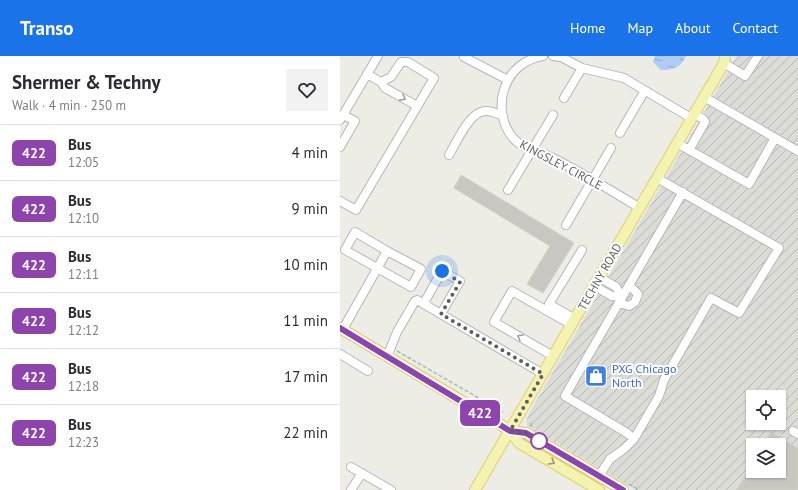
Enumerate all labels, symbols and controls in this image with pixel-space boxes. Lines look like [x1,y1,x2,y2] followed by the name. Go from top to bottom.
[20,16,73,40] text: Transo
[570,19,605,37] text: Home
[627,19,653,37] text: Map
[675,19,711,37] text: About
[733,19,778,37] text: Contact
[286,69,328,111] button: heart
[12,70,161,94] text: Shermer & Techny
[399,94,406,101] one-way arrow
[12,97,126,114] text: Walk · 4 min · 250 m
[68,135,91,154] text: Bus
[517,137,605,193] street label: KINGSLEY CIRCLE
[291,143,328,162] text: 4 min
[22,144,46,162] text: 422
[68,154,99,171] text: 12:05
[68,191,91,210] text: Bus
[291,199,328,218] text: 9 min
[22,200,46,218] text: 422
[68,210,99,227] text: 12:10
[574,240,625,313] street label: TECHNY ROAD
[68,247,91,266] text: Bus
[283,255,328,274] text: 10 min
[22,256,46,274] text: 422
[432,261,452,281] your location
[68,266,99,283] text: 12:11
[68,303,91,322] text: Bus
[283,311,328,330] text: 11 min
[22,312,46,330] text: 422
[68,322,99,339] text: 12:12
[517,334,524,341] one-way arrow
[68,359,91,378] text: Bus
[612,361,676,390] place label: PXG Chicago North
[583,363,609,389] shop icon: PXG Chicago North
[284,367,328,386] text: 17 min
[22,368,46,386] text: 422
[68,378,99,395] text: 12:18
[746,390,786,478] map controls
[746,390,786,430] button: locate
[457,400,503,426] line badge: 422
[468,404,492,422] text: 422
[68,415,91,434] text: Bus
[283,423,328,442] text: 22 min
[22,424,46,442] text: 422
[530,432,548,450] unlabelled marker
[68,434,99,451] text: 12:23
[746,438,786,478] button: layers
[548,457,555,465] one-way arrow

